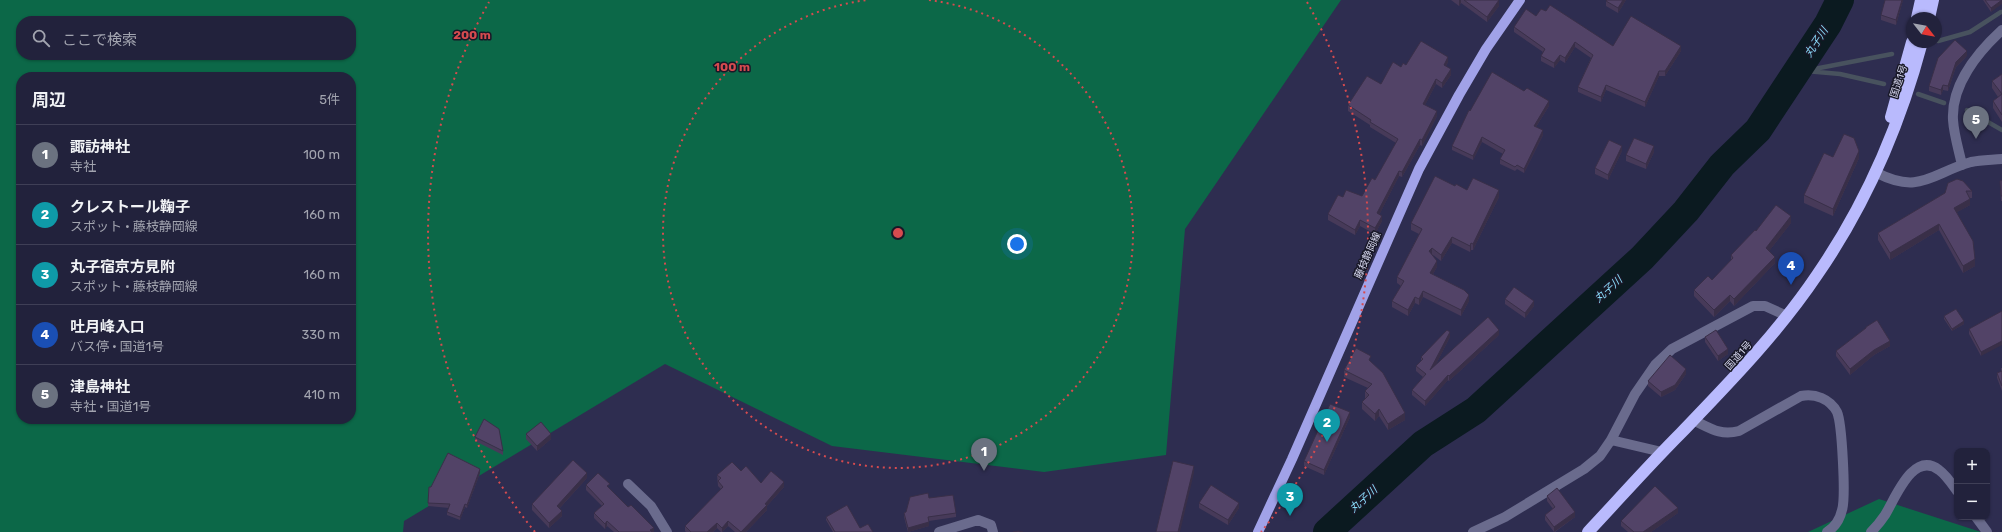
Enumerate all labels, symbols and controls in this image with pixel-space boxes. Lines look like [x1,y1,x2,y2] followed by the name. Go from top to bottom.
[1906,12,1942,48] north arrow
[16,16,356,60] search box
[1802,24,1831,60] water label: 丸子川
[30,27,52,49] icon: search
[453,28,491,42] text: 200 m
[62,31,137,49] text: ここで検索
[714,60,750,74] text: 100 m
[1888,63,1910,99] street label: 国道1号
[32,90,66,110] text: 周辺
[319,92,340,107] text: 5件
[1963,106,1989,139] pin: 5
[70,138,130,156] text: 諏訪神社
[42,147,48,162] text: 1
[303,147,340,162] text: 100 m
[70,159,96,174] text: 寺社
[70,198,190,216] text: クレストール鞠子
[41,207,49,222] text: 2
[304,207,340,222] text: 160 m
[70,219,198,234] text: スポット · 藤枝静岡線
[891,226,905,240] centre of rings
[1352,230,1384,281] street label: 藤枝静岡線
[1007,234,1027,254] your location
[1778,252,1804,285] pin: 4
[70,258,175,276] text: 丸子宿京方見附
[41,267,49,282] text: 3
[304,267,340,282] text: 160 m
[1592,273,1626,305] water label: 丸子川
[70,279,198,294] text: スポット · 藤枝静岡線
[70,318,145,336] text: 吐月峰入口
[41,327,49,342] text: 4
[301,327,340,342] text: 330 m
[70,339,164,354] text: バス停 · 国道1号
[1723,339,1755,372] street label: 国道1号
[70,378,130,396] text: 津島神社
[41,387,49,402] text: 5
[304,387,340,402] text: 410 m
[70,399,151,414] text: 寺社 · 国道1号
[1314,409,1340,442] pin: 2
[971,438,997,471] pin: 1
[1954,448,1990,520] map controls
[1954,448,1990,484] button: +
[1277,483,1303,516] pin: 3
[1347,483,1381,515] water label: 丸子川
[1954,484,1990,520] button: −

